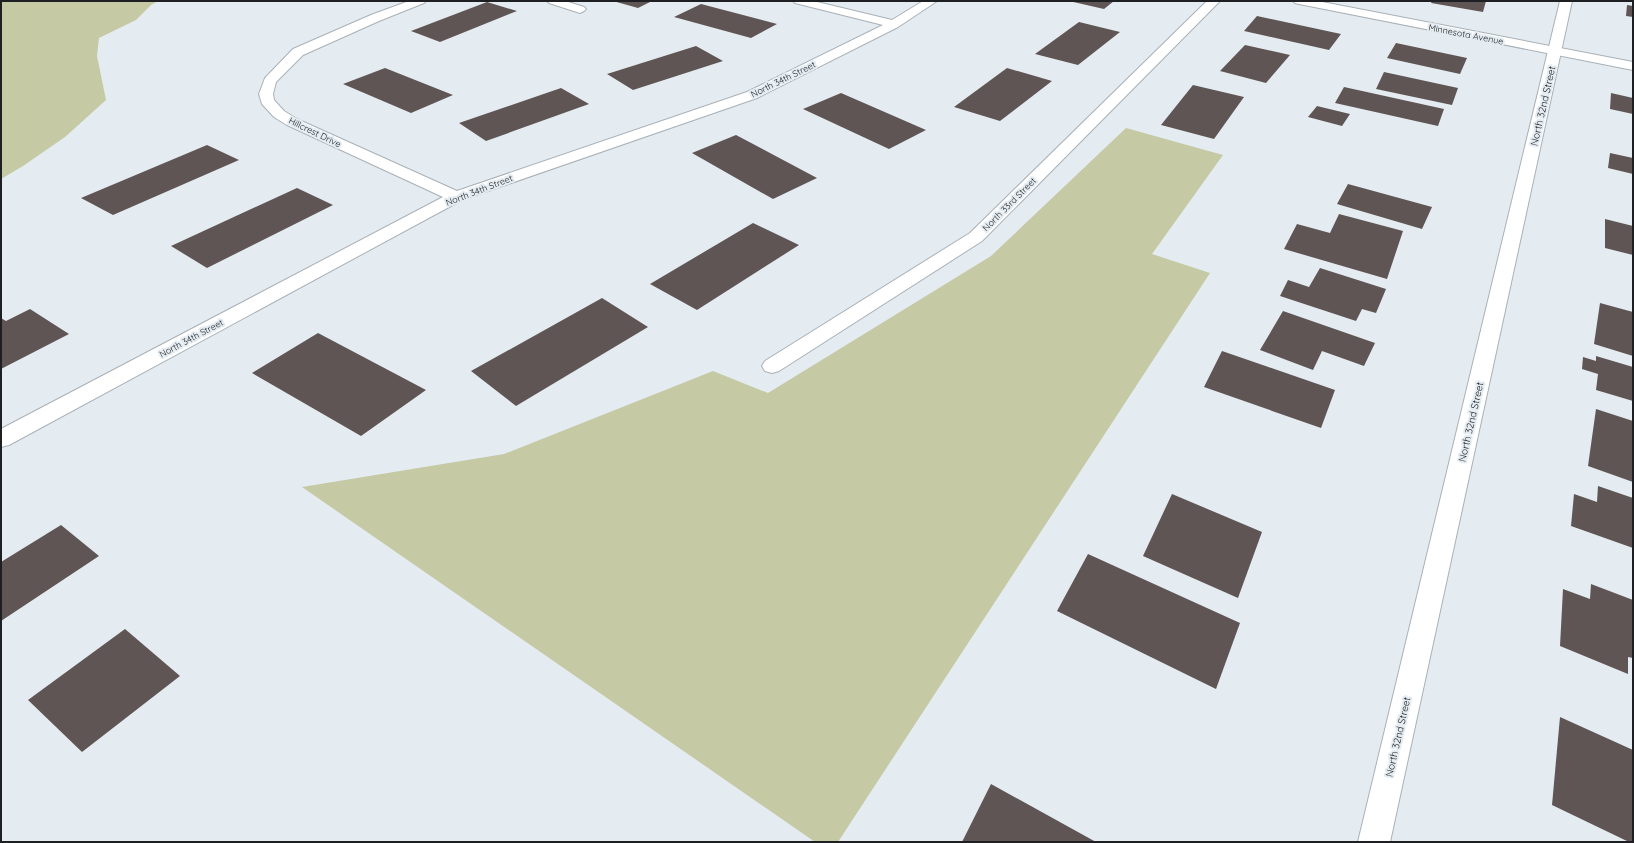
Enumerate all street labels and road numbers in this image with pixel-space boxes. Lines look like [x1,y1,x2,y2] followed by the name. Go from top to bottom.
[1428,21,1504,47] street label: Minnesota Avenue
[749,59,817,99] street label: North 34th Street
[1527,64,1559,147] street label: North 32nd Street
[287,115,343,149] street label: Hillcrest Drive
[444,172,514,208] street label: North 34th Street
[980,175,1038,233] street label: North 33rd Street
[157,317,225,359] street label: North 34th Street
[1455,380,1487,463] street label: North 32nd Street
[1382,695,1414,778] street label: North 32nd Street

